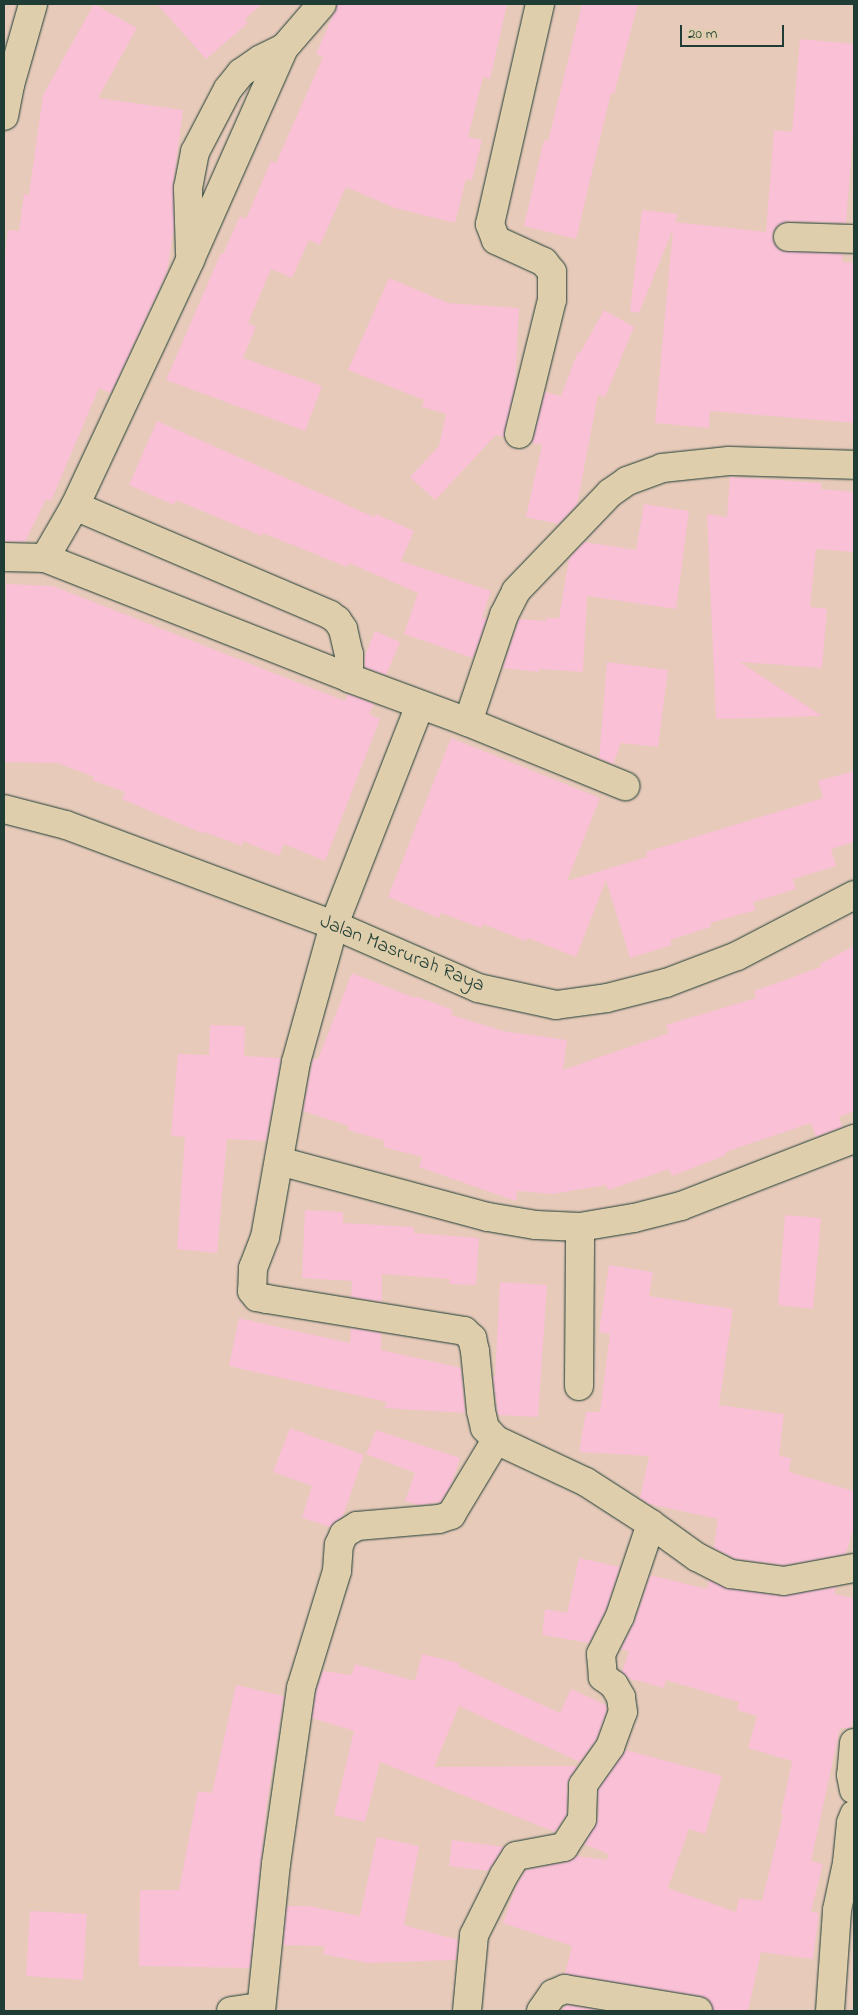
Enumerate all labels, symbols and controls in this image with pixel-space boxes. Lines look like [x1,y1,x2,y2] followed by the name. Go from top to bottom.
[683,15,787,47] scale bar
[688,23,717,45] text: 20 m
[316,910,488,998] street label: Jalan Masrurah Raya

